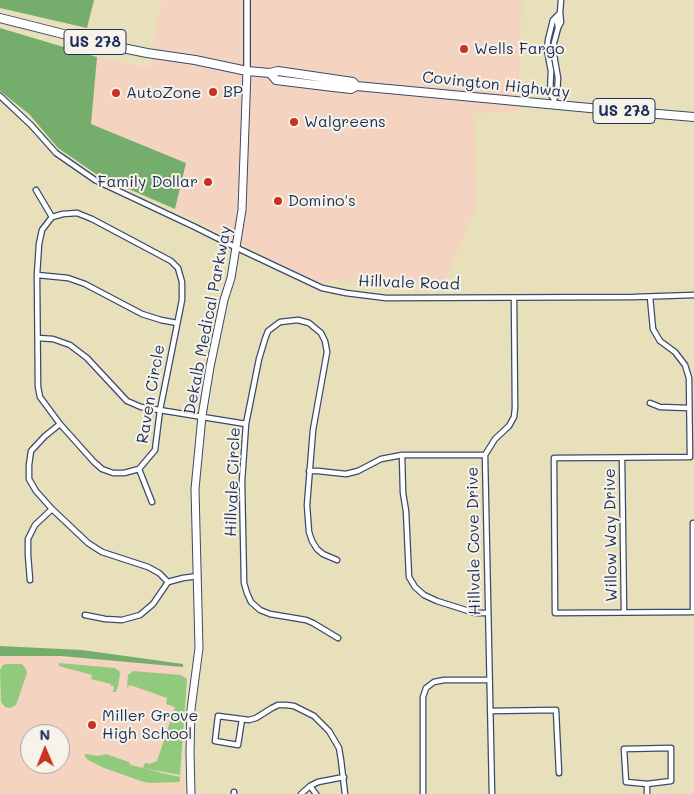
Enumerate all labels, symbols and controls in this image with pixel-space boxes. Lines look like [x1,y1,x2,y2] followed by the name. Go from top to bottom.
[64,30,126,54] road number: US 278
[474,39,565,59] place label: Wells Fargo
[458,43,470,55] marker: Wells Fargo
[421,68,571,102] street label: Covington Highway
[223,82,243,102] place label: BP
[126,83,201,103] place label: AutoZone
[207,86,219,98] marker: BP
[110,87,122,99] marker: AutoZone
[593,98,655,124] road number: US 278
[304,112,386,132] place label: Walgreens
[288,116,300,128] marker: Walgreens
[97,172,198,192] place label: Family Dollar
[202,176,214,188] marker: Family Dollar
[288,191,356,211] place label: Domino's
[272,195,284,207] marker: Domino's
[180,224,236,416] street label: Dekalb Medical Parkway
[358,272,460,294] street label: Hillvale Road
[133,343,169,445] street label: Raven Circle
[221,427,245,537] street label: Hillvale Circle
[463,467,485,615] street label: Hillvale Cove Drive
[600,468,622,602] street label: Willow Way Drive
[102,706,198,744] place label: Miller Grove High School
[86,719,98,731] marker: Miller Grove High School
[20,724,70,774] north arrow
[39,725,50,744] text: N

